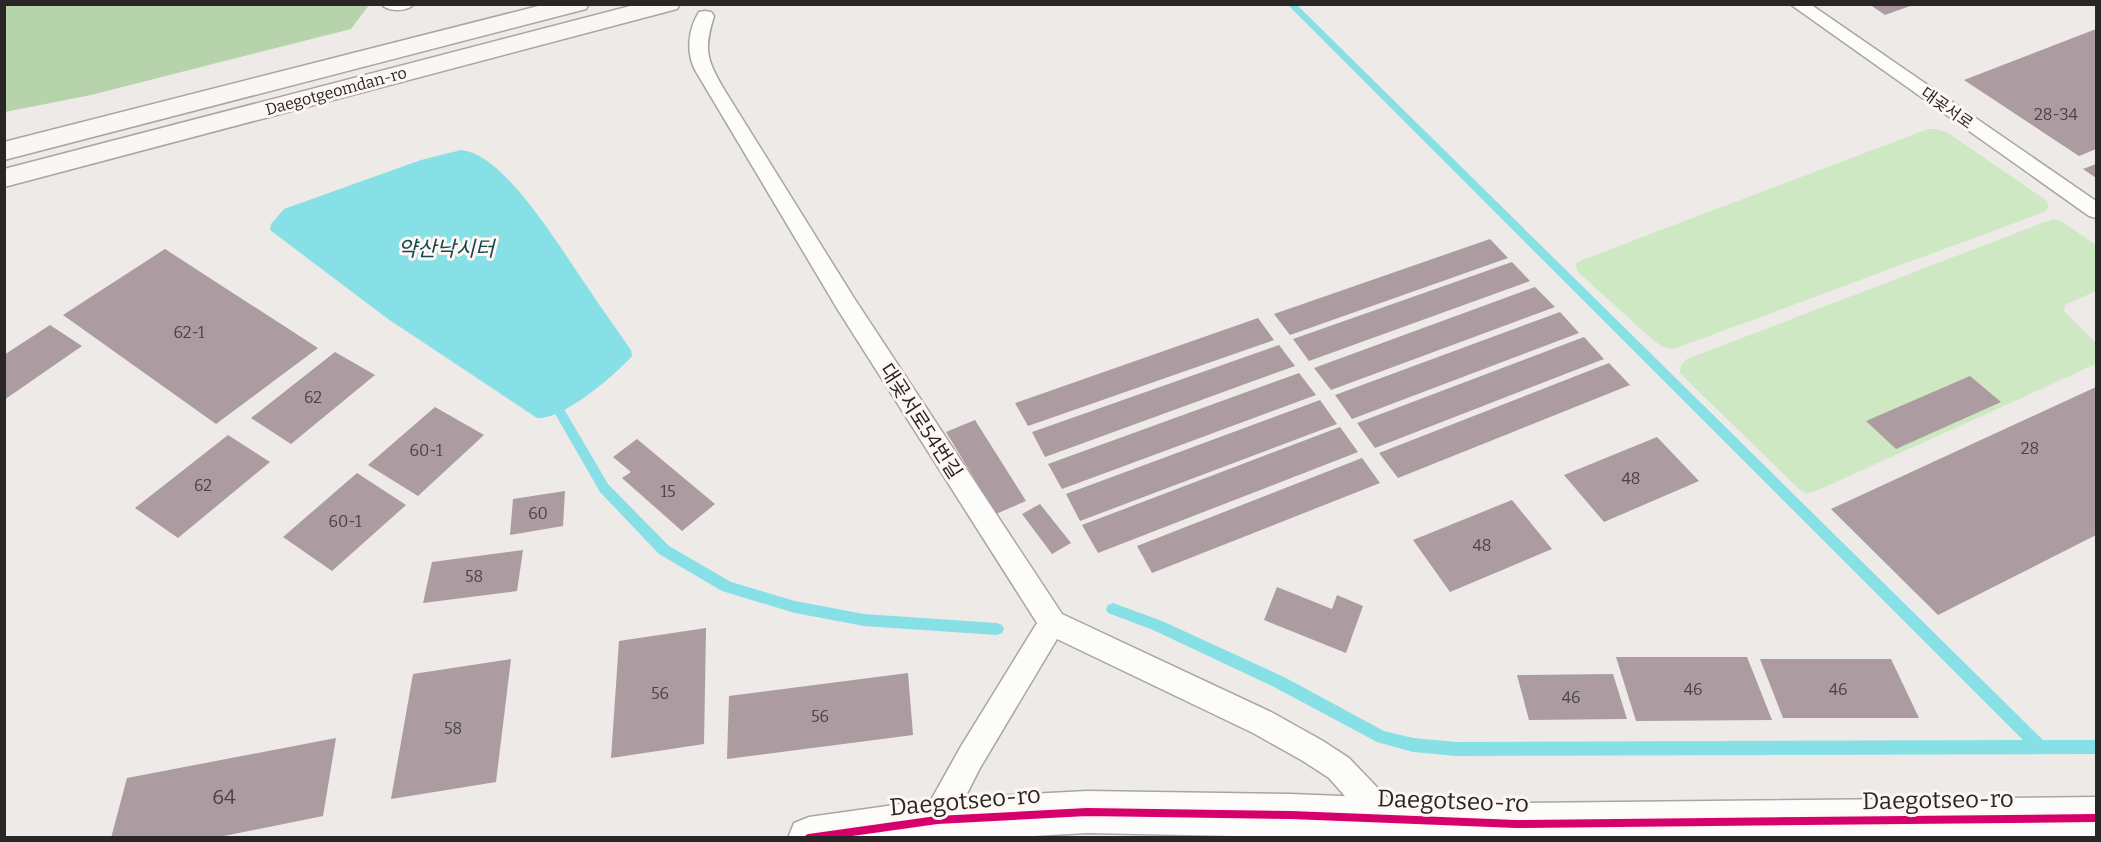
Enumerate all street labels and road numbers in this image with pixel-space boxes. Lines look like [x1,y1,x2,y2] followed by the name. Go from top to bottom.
[263,63,409,119] street label: Daegotgeomdan-ro
[1917,83,1977,133] street label: 대곶서로
[875,359,967,483] street label: 대곶서로54번길
[888,780,1042,822] street label: Daegotseo-ro
[1377,784,1529,818] street label: Daegotseo-ro
[1862,785,2014,815] street label: Daegotseo-ro

